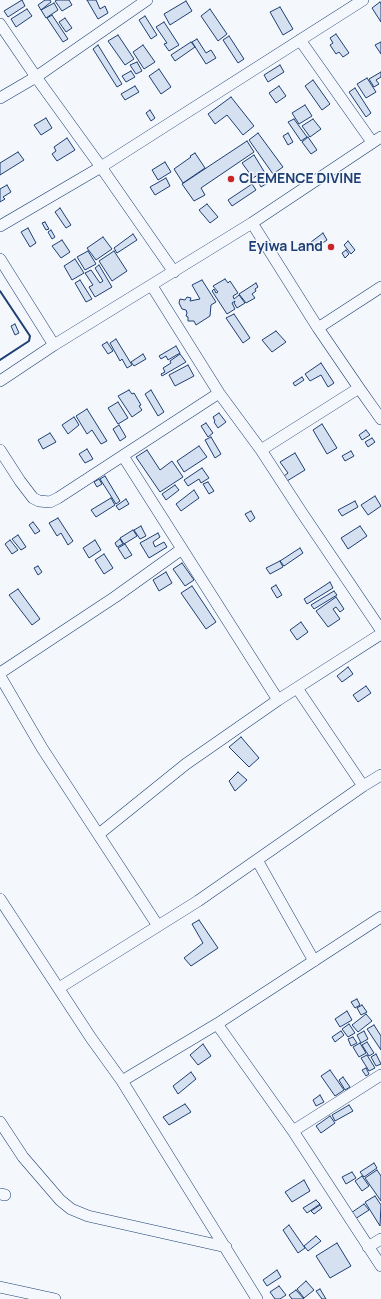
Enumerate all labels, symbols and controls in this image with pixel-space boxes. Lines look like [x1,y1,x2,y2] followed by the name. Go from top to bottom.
[239,171,361,187] place label: CLEMENCE DIVINE
[226,174,236,184] marker: CLEMENCE DIVINE
[249,239,323,255] place label: Eyiwa Land
[326,242,336,252] marker: Eyiwa Land

